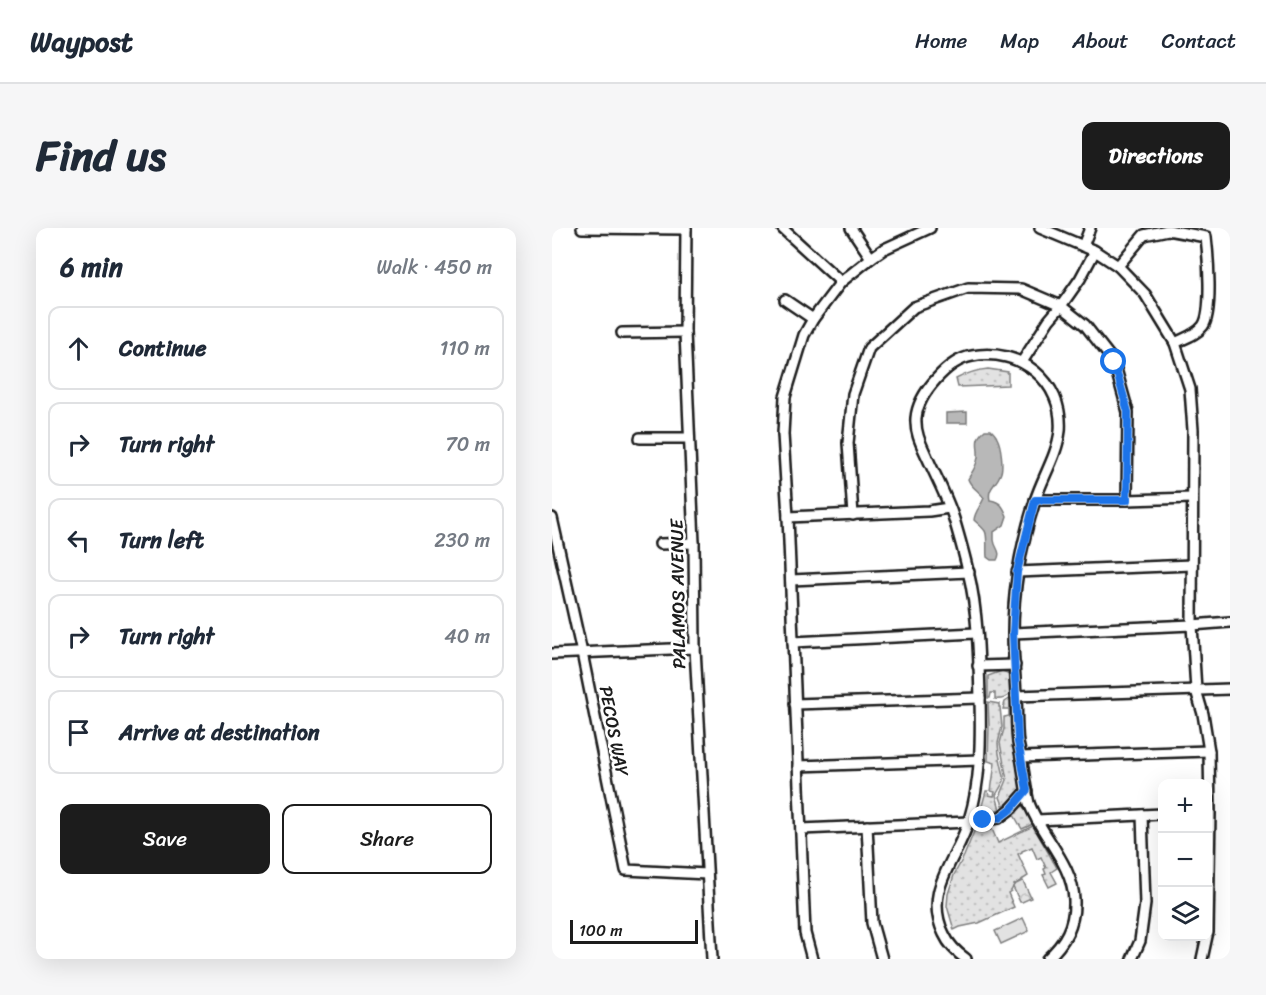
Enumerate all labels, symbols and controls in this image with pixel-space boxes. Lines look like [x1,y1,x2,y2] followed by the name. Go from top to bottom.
[30,17,133,66] text: Waypost
[915,22,967,60] text: Home
[1000,22,1039,60] text: Map
[1072,22,1129,60] text: About
[1162,22,1236,60] text: Contact
[36,119,166,193] text: Find us
[1082,122,1230,190] button: Directions
[60,244,123,290] text: 6 min
[377,250,492,285] text: Walk · 450 m
[119,329,207,368] text: Continue
[440,331,490,366] text: 110 m
[62,332,95,365] icon: ahead
[1100,348,1126,374] route start
[119,425,214,464] text: Turn right
[445,427,490,462] text: 70 m
[62,428,95,461] icon: right
[661,518,695,669] street label: PALAMOS AVENUE
[119,521,204,560] text: Turn left
[434,523,490,558] text: 230 m
[62,524,95,557] icon: left
[119,617,214,656] text: Turn right
[444,619,490,654] text: 40 m
[62,620,95,653] icon: right
[590,683,639,780] street label: PECOS WAY
[119,713,320,752] text: Arrive at destination
[62,716,95,749] icon: arrive
[1158,779,1212,941] map controls
[1158,779,1212,833] button: +
[60,804,270,874] button: Save
[282,804,492,874] button: Share
[969,806,995,832] route end
[1158,833,1212,887] button: −
[1158,887,1212,941] button: layers
[579,916,623,945] text: 100 m
[570,917,698,944] scale bar

